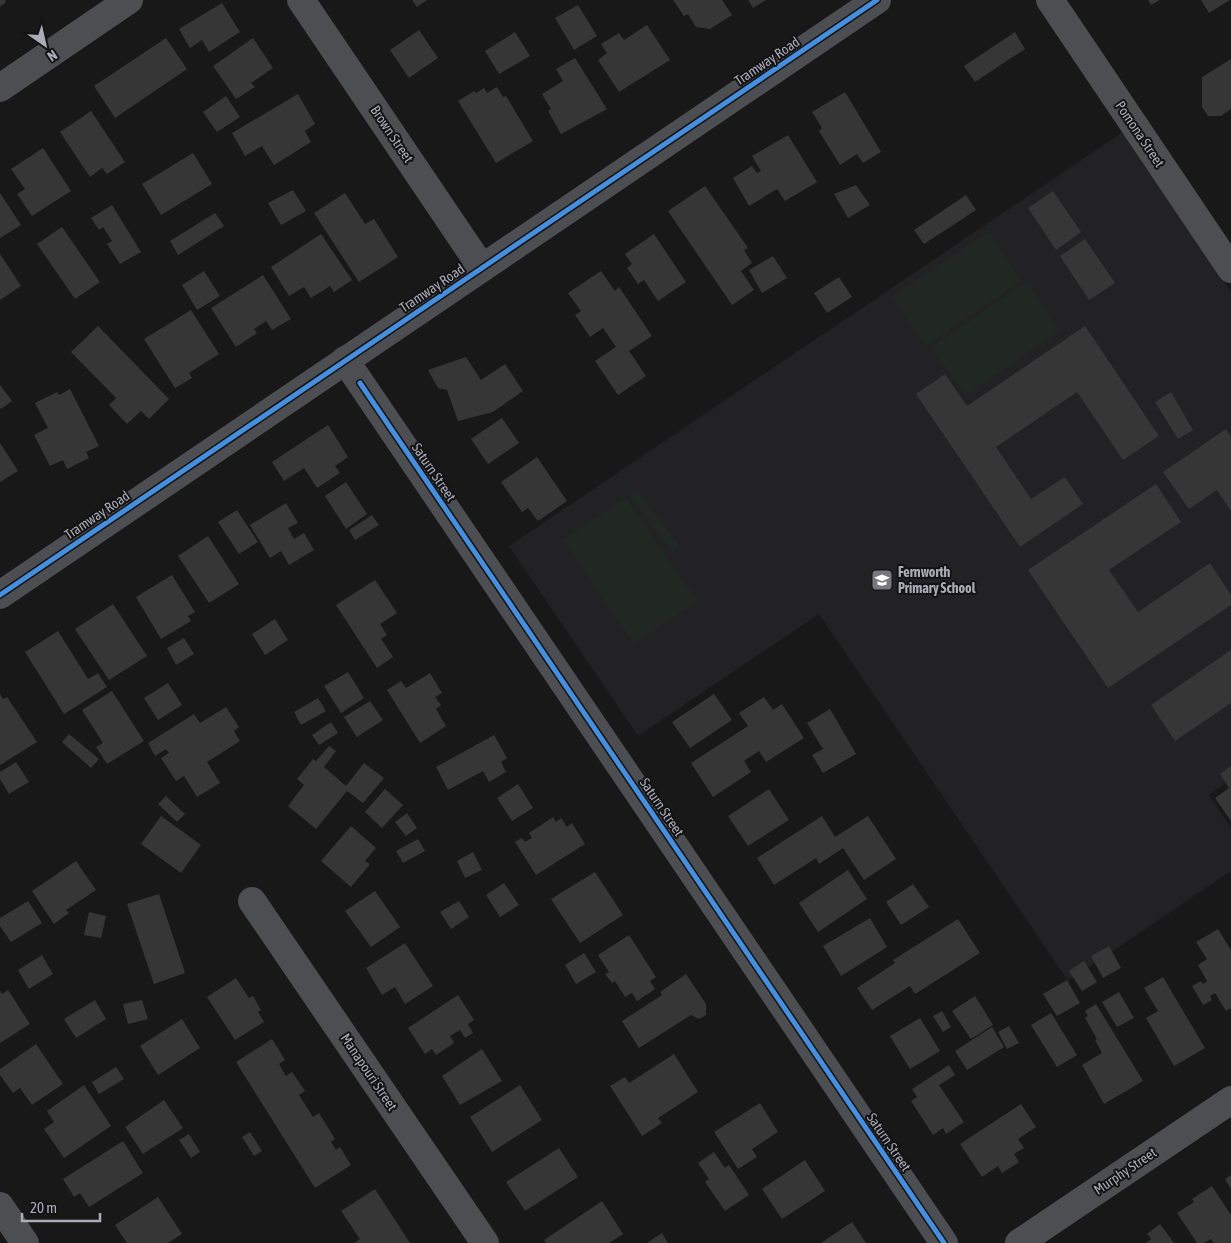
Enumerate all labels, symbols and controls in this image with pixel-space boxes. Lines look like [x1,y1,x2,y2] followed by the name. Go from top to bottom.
[20,20,70,70] north arrow
[731,33,803,89] street label: Tramway Road
[44,47,60,65] text: N
[1112,98,1168,170] street label: Pomona Street
[367,103,417,165] street label: Brown Street
[396,260,468,316] street label: Tramway Road
[409,440,459,504] street label: Saturn Street
[61,487,133,543] street label: Tramway Road
[898,564,976,596] place label: Fernworth Primary School
[870,568,894,592] school or university icon: Fernworth Primary School
[637,775,687,839] street label: Saturn Street
[337,1031,401,1113] street label: Manapouri Street
[864,1110,914,1174] street label: Saturn Street
[1091,1144,1159,1198] street label: Murphy Street
[22,1190,100,1222] scale bar
[30,1199,57,1216] text: 20 m

